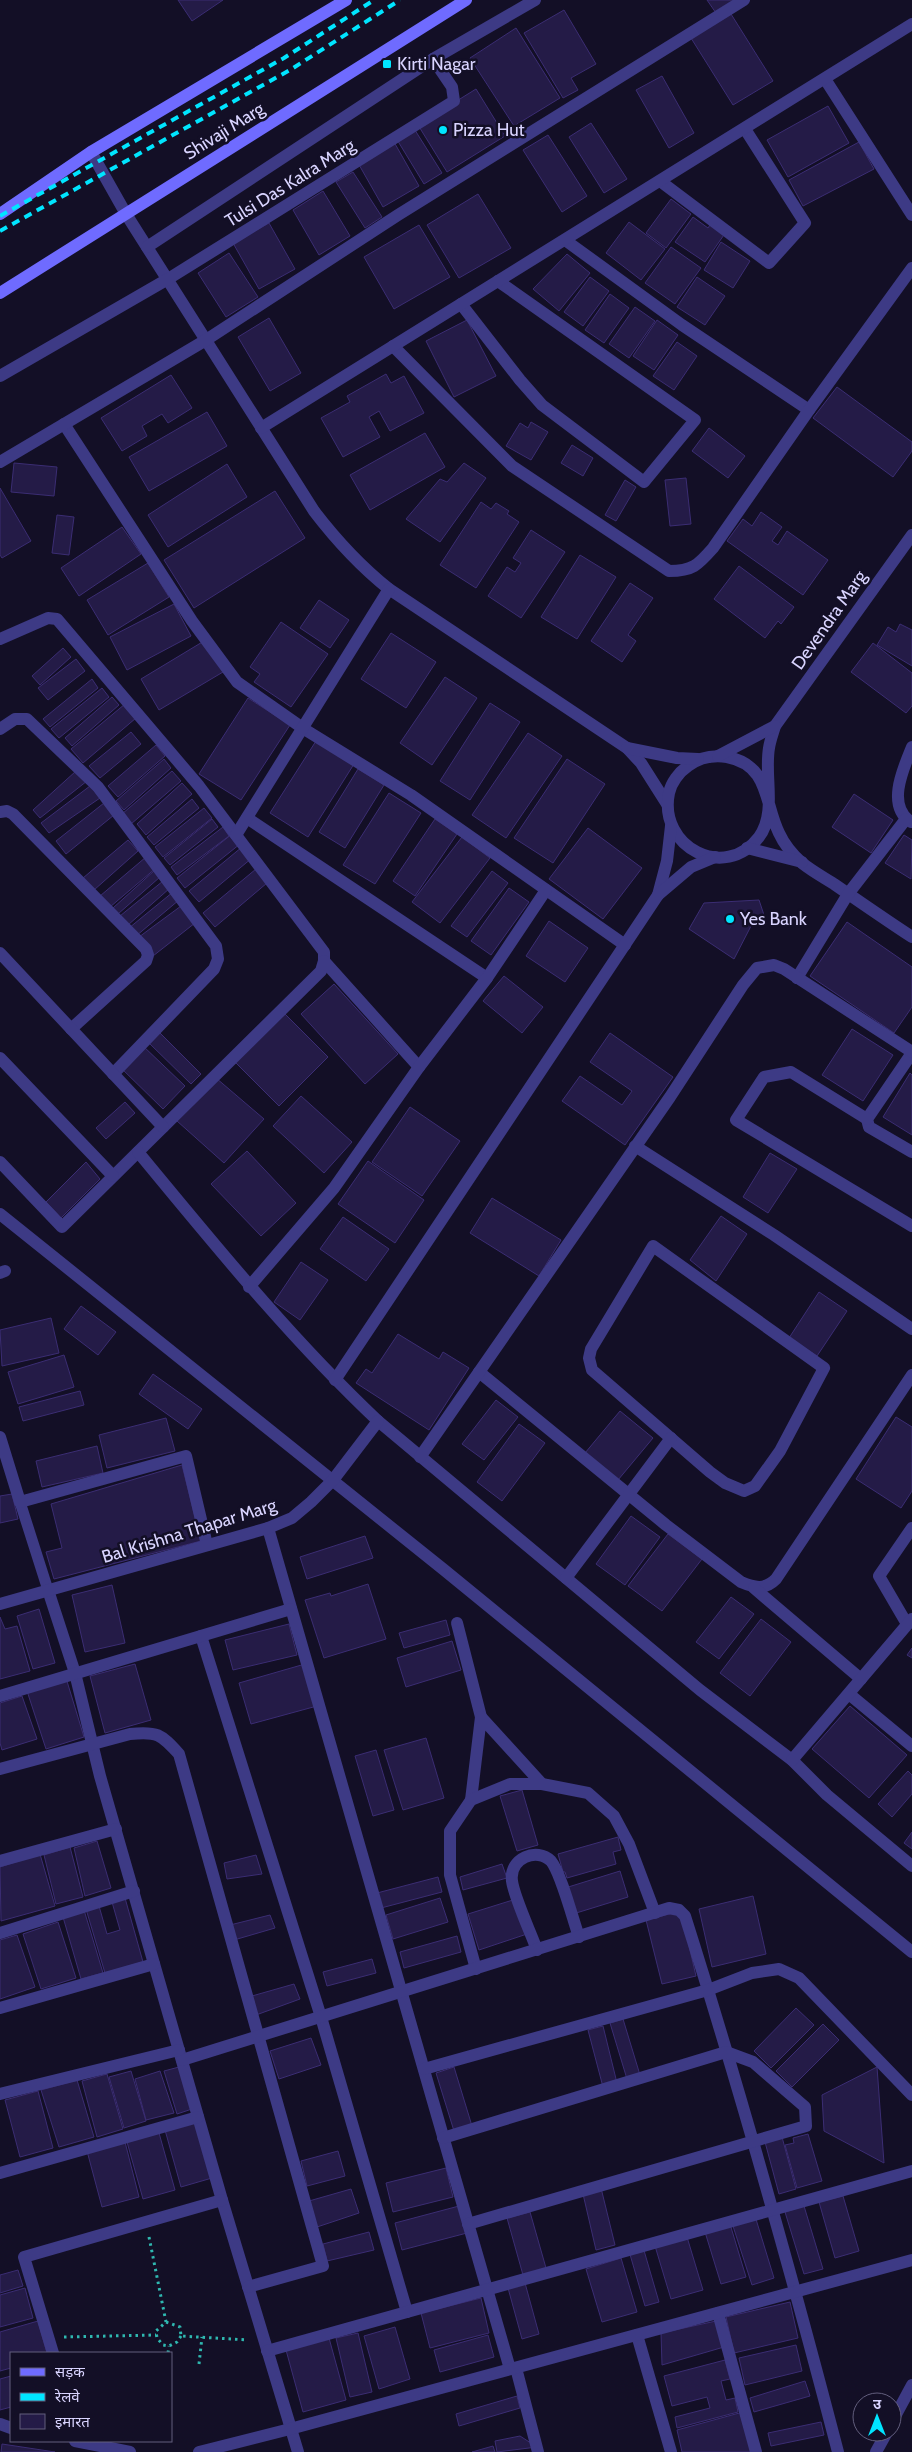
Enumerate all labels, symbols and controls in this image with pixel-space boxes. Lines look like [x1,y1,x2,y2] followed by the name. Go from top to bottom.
[397,53,476,75] place label: Kirti Nagar
[381,58,393,70] marker: Kirti Nagar
[180,97,269,164] street label: Shivaji Marg
[453,119,525,141] place label: Pizza Hut
[437,124,449,136] marker: Pizza Hut
[221,134,360,232] street label: Tulsi Das Kalra Marg
[787,565,872,674] street label: Devendra Marg
[739,908,808,930] place label: Yes Bank
[724,913,736,925] marker: Yes Bank
[99,1494,280,1568] street label: Bal Krishna Thapar Marg
[10,2352,172,2442] legend
[55,2363,85,2381] text: सड़क
[54,2388,80,2406] text: रेलवे
[852,2392,902,2442] north arrow
[873,2395,882,2413] text: उ
[55,2413,90,2431] text: इमारत

